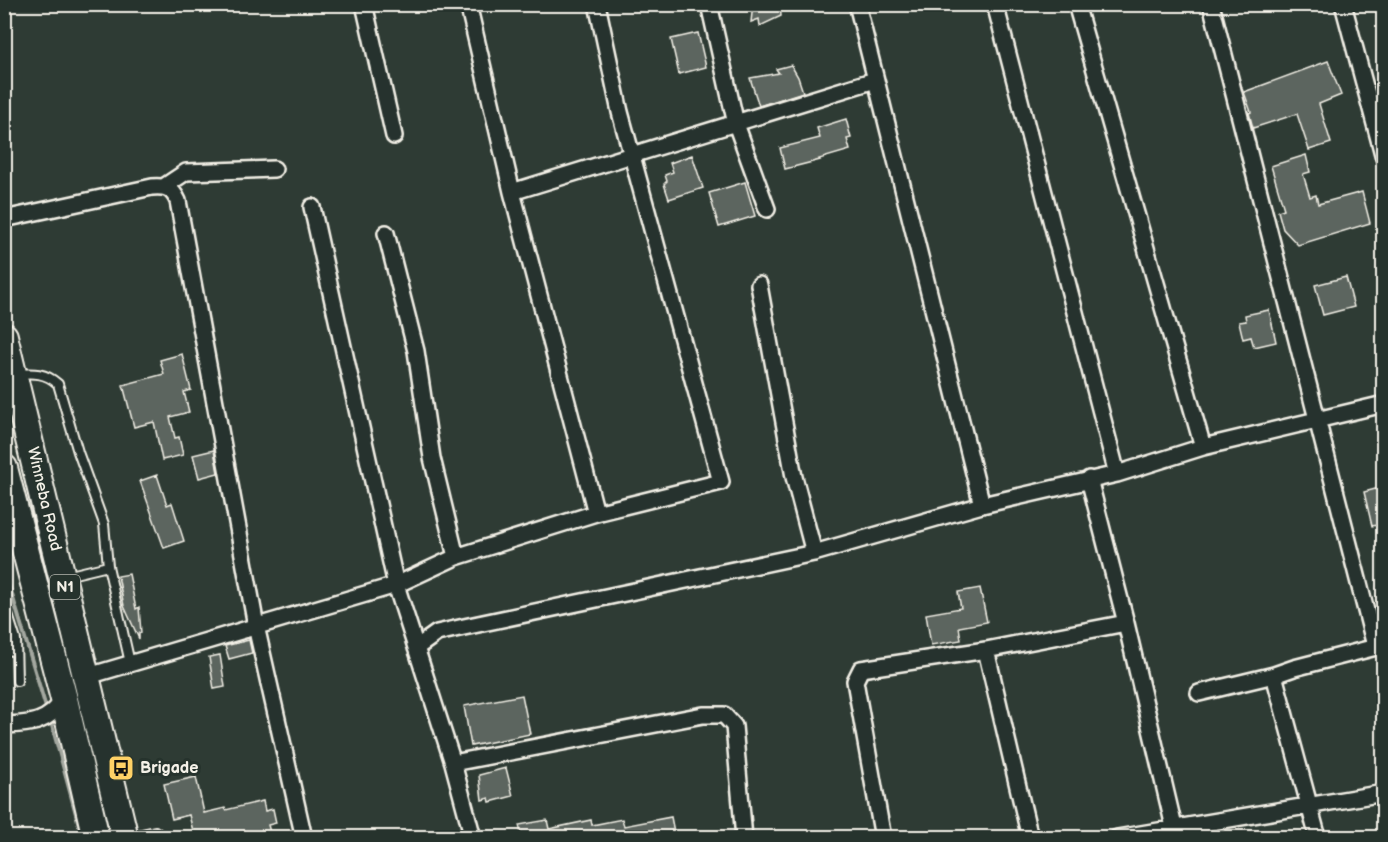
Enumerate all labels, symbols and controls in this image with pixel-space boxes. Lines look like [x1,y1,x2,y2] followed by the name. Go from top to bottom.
[23,445,65,553] street label: Winneba Road
[50,575,80,599] road number: N1
[106,753,136,783] bus stop icon: Brigade
[140,759,198,778] place label: Brigade

